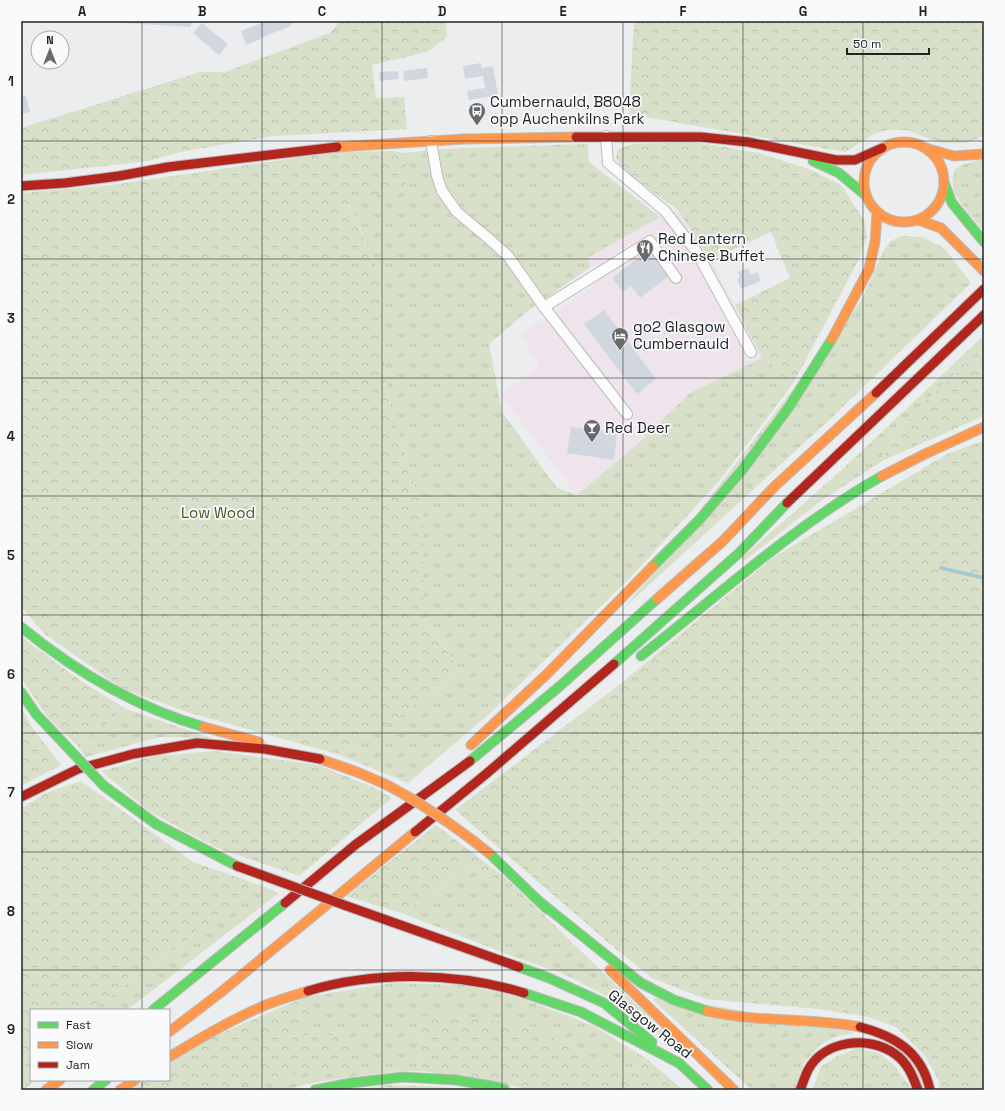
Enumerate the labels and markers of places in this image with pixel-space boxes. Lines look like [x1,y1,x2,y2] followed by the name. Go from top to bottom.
[490,92,645,128] place label: Cumbernauld, B8048 opp Auchenkilns Park
[467,101,487,126] bus stop icon: Cumbernauld, B8048 opp Auchenkilns Park
[658,229,765,265] place label: Red Lantern Chinese Buffet
[635,238,655,263] restaurant icon: Red Lantern Chinese Buffet
[633,317,729,353] place label: go2 Glasgow Cumbernauld
[610,326,630,351] hotel icon: go2 Glasgow Cumbernauld
[582,418,602,443] bar icon: Red Deer
[605,418,671,437] place label: Red Deer

